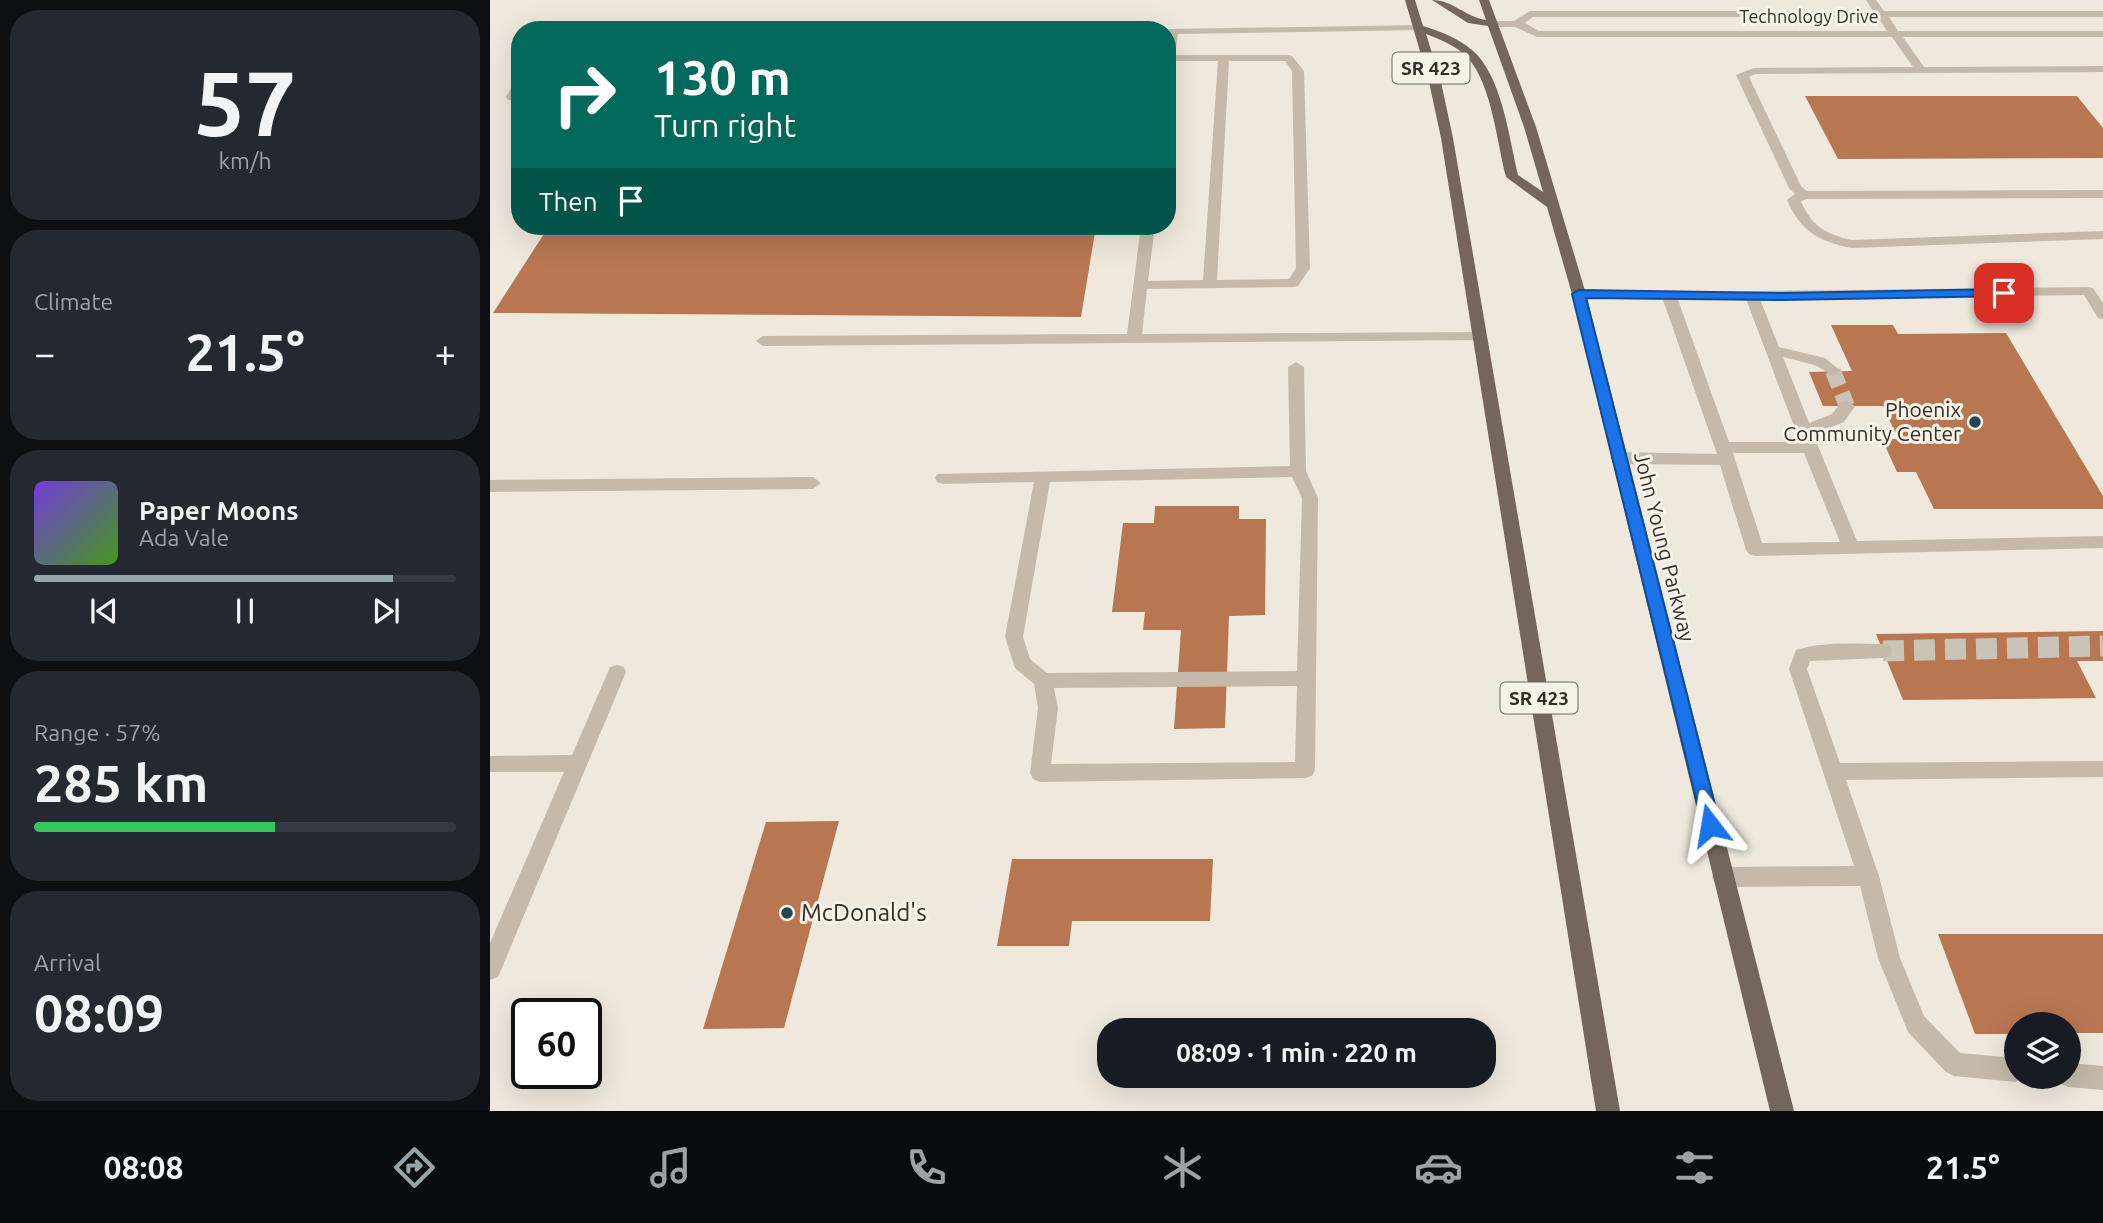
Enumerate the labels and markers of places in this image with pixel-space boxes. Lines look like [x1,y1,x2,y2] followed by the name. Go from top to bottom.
[1974,263,2034,323] pin
[1783,397,1961,445] place label: Phoenix Community Center
[1967,414,1983,430] marker: Phoenix Community Center
[801,899,927,926] place label: McDonald's
[779,905,795,921] marker: McDonald's

